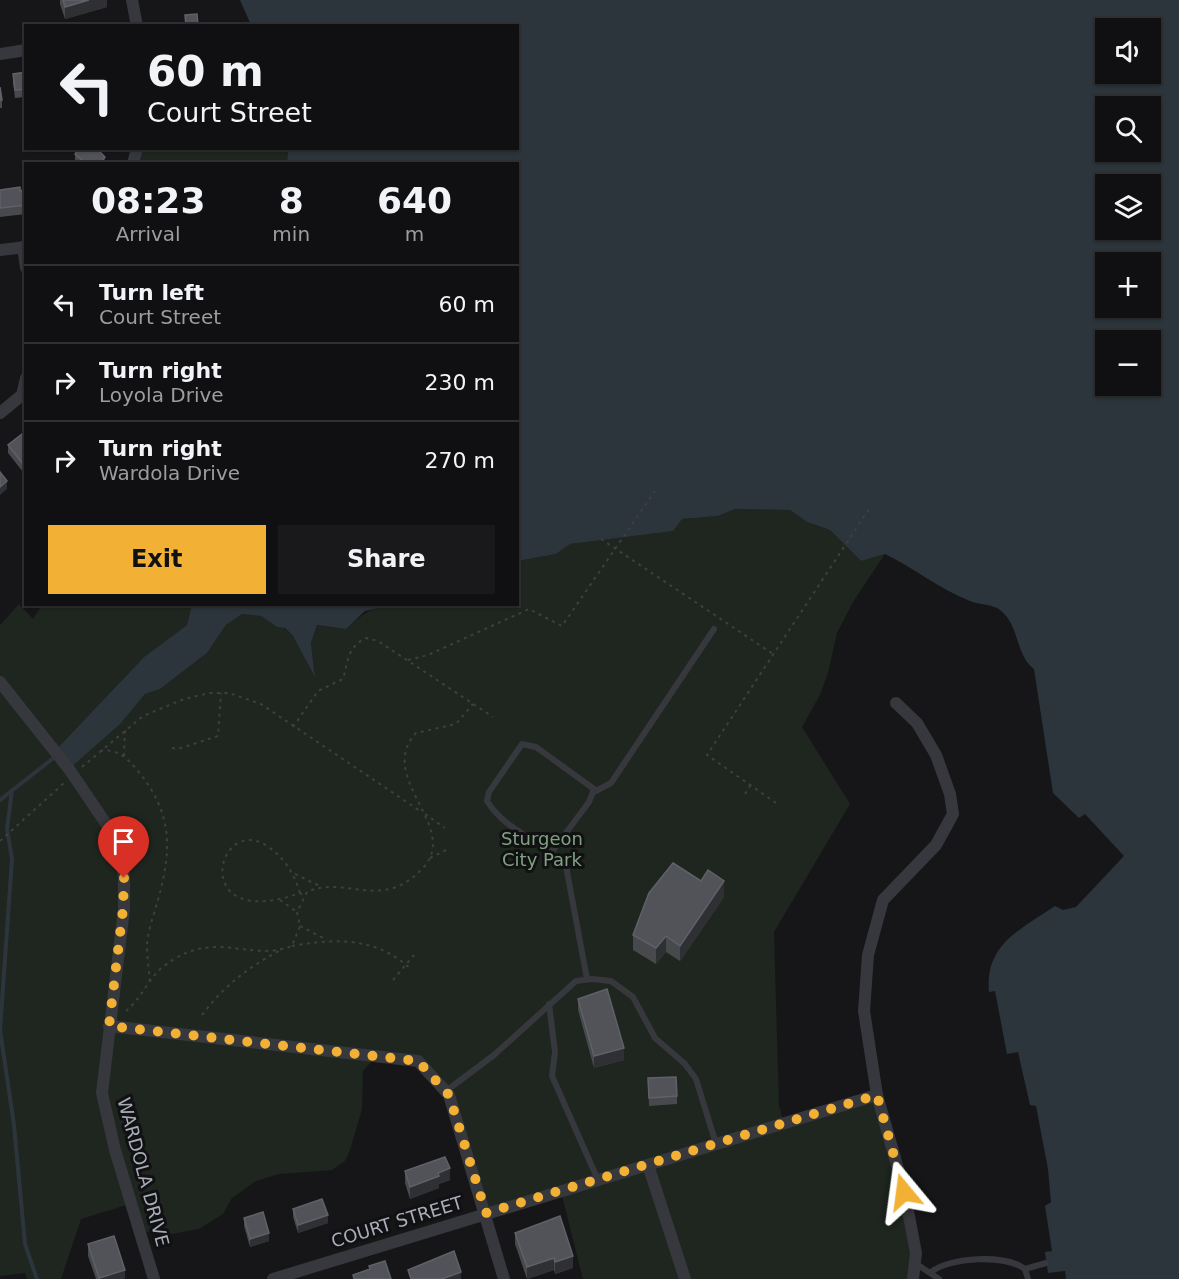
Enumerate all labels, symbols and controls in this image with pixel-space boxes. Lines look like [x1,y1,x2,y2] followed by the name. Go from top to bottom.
[1095,18,1161,396] map controls
[1095,18,1161,84] button: sound
[147,47,264,96] text: 60 m
[48,48,126,126] icon: left
[1095,96,1161,162] button: search
[147,97,312,128] text: Court Street
[1095,174,1161,240] button: layers
[91,180,205,221] text: 08:23
[279,180,304,221] text: 8
[377,180,452,221] text: 640
[116,222,181,246] text: Arrival
[272,222,310,246] text: min
[405,222,424,246] text: m
[1095,252,1161,318] button: +
[99,280,204,305] text: Turn left
[48,288,81,321] icon: left
[439,292,495,317] text: 60 m
[99,305,221,329] text: Court Street
[1095,330,1161,396] button: −
[99,358,222,383] text: Turn right
[48,366,81,399] icon: right
[425,370,495,395] text: 230 m
[99,383,224,407] text: Loyola Drive
[99,436,222,461] text: Turn right
[48,444,81,477] icon: right
[425,448,495,473] text: 270 m
[99,461,240,485] text: Wardola Drive
[48,525,266,594] button: Exit
[278,525,495,594] button: Share
[98,816,149,878] pin
[107,825,140,858] icon: arrive
[501,828,583,870] park label: Sturgeon City Park
[113,1095,173,1249] street label: WARDOLA DRIVE
[872,1160,936,1224] position arrow
[329,1191,466,1252] street label: COURT STREET

